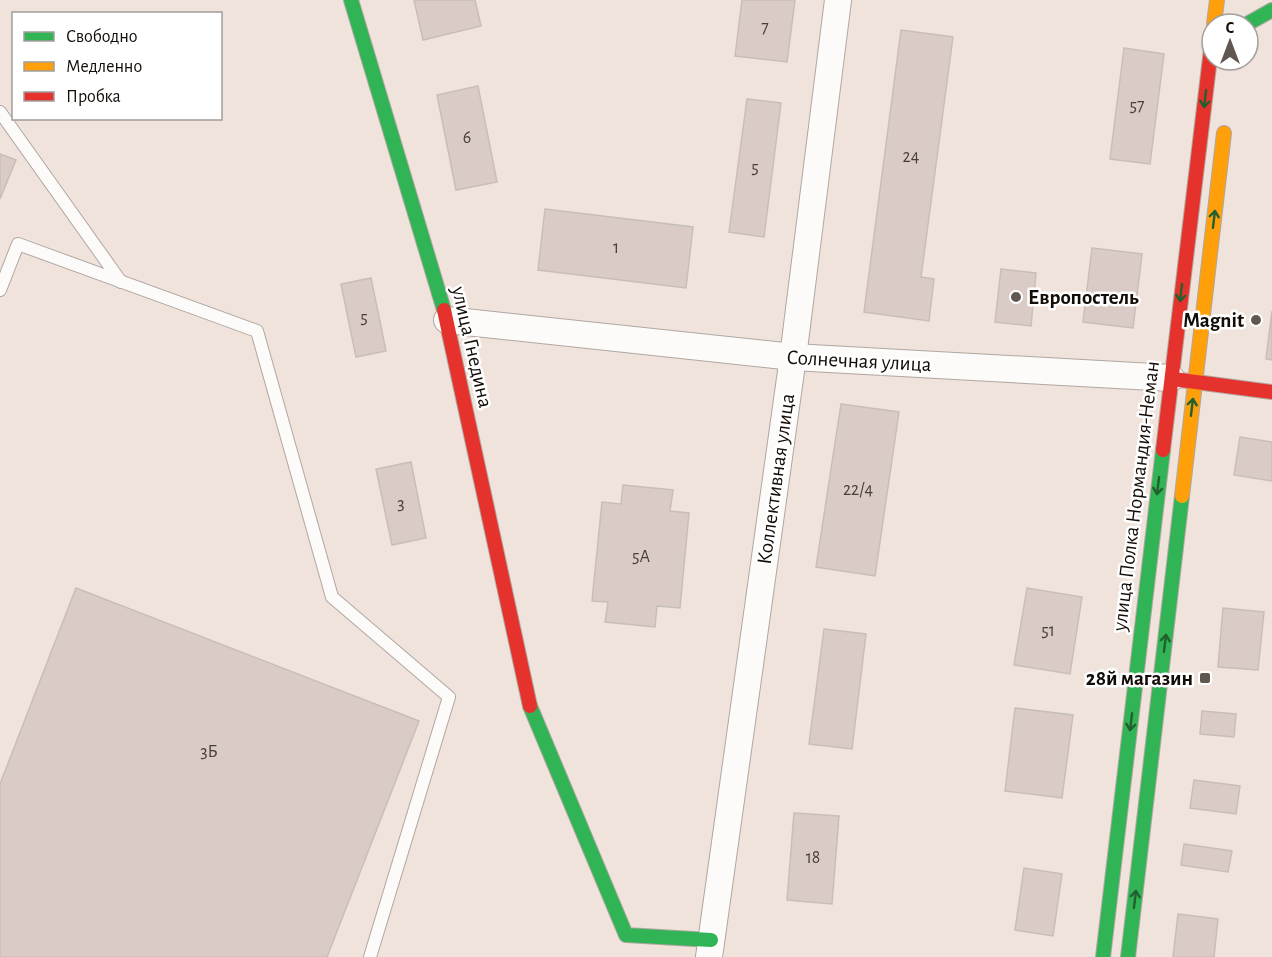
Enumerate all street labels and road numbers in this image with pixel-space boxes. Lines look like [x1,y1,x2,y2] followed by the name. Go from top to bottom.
[448,283,496,410] street label: улица Гнедина
[786,347,932,375] street label: Солнечная улица
[1109,360,1163,633] street label: улица Полка Нормандия-Неман
[754,392,798,566] street label: Коллективная улица

